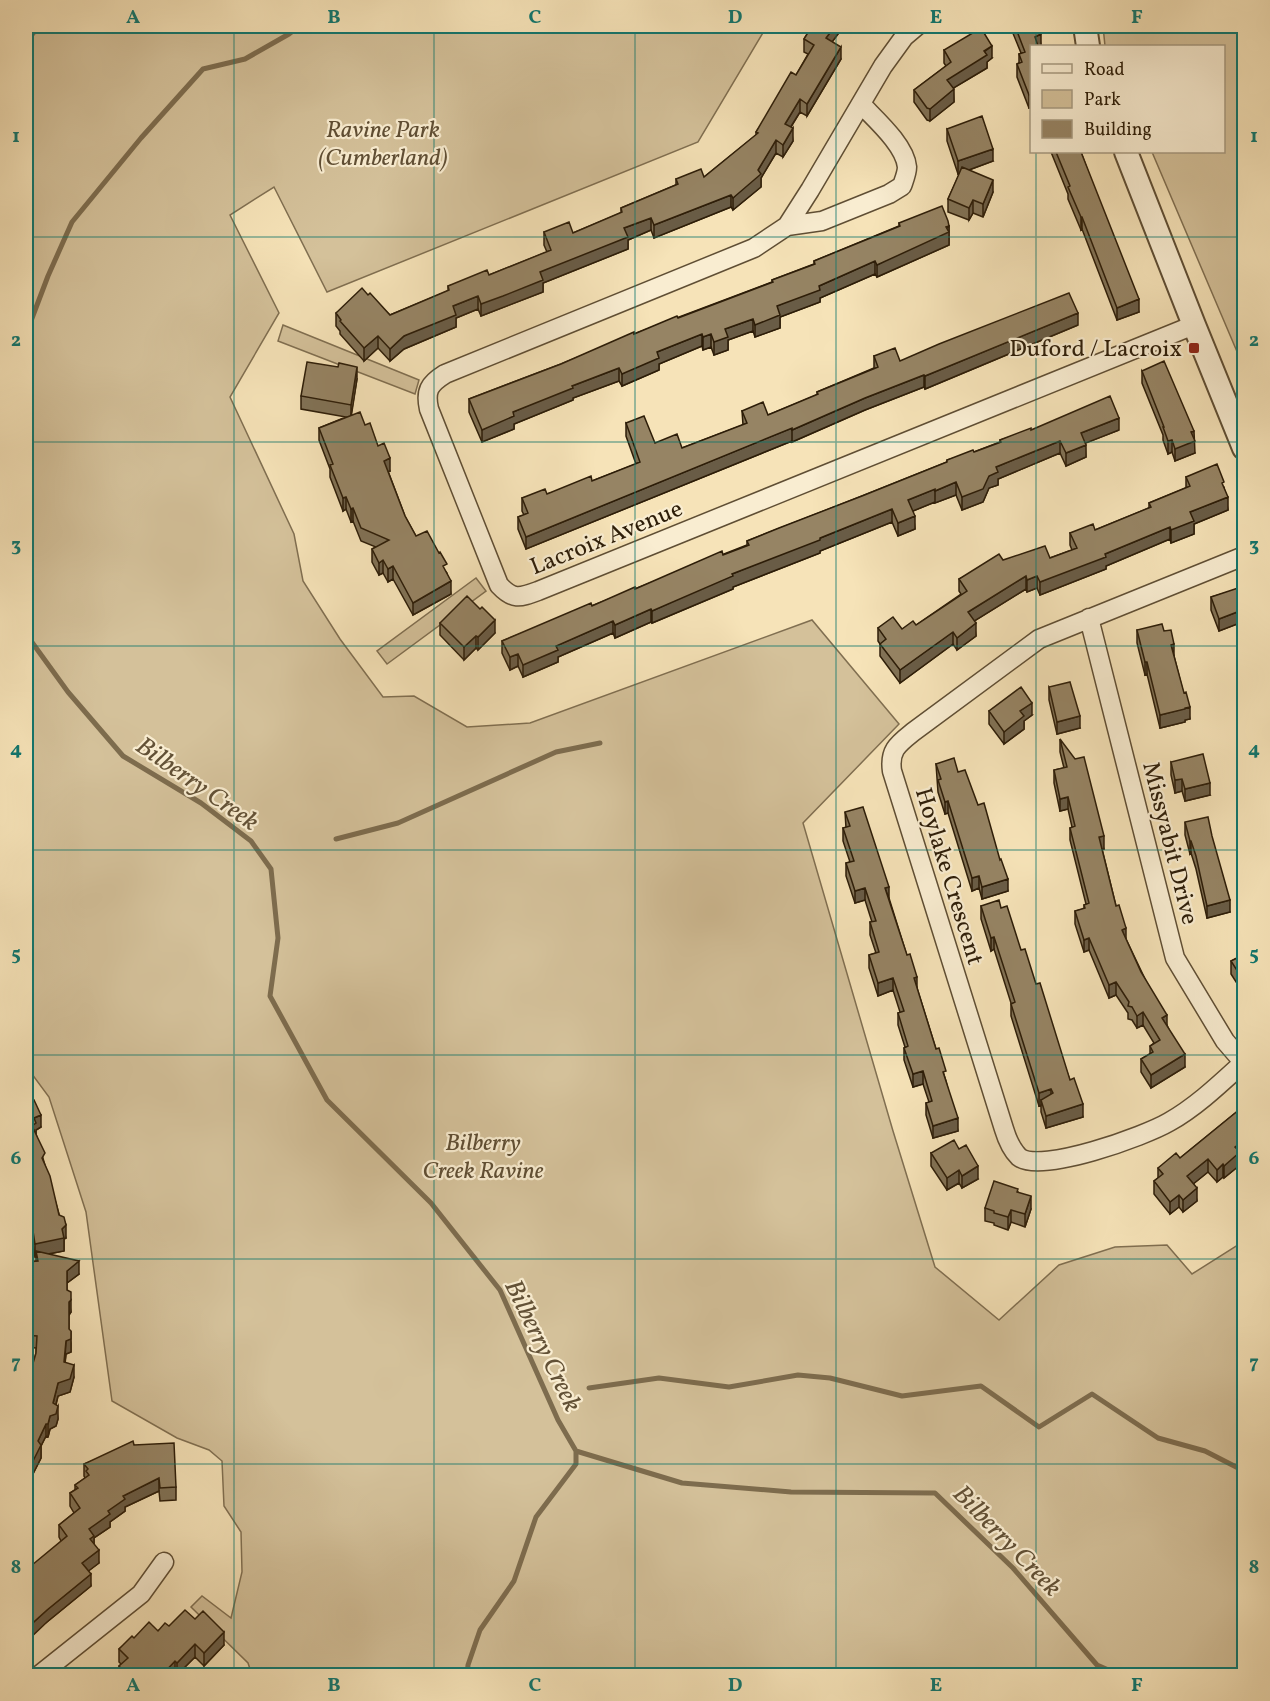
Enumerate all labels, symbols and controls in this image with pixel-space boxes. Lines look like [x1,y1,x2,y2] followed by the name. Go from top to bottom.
[126,4,140,32] text: A
[327,4,341,32] text: B
[529,4,542,32] text: C
[728,4,742,32] text: D
[930,4,942,32] text: E
[1131,4,1143,32] text: F
[1030,45,1225,153] legend
[1084,58,1125,83] text: Road
[1084,88,1121,113] text: Park
[318,114,448,176] park label: Ravine Park (Cumberland)
[1084,118,1152,143] text: Building
[12,123,20,151] text: 1
[1250,123,1258,151] text: 1
[11,327,21,355] text: 2
[1249,327,1259,355] text: 2
[1009,333,1182,367] place label: Duford / Lacroix
[1187,341,1201,355] marker: Duford / Lacroix
[525,493,688,585] street label: Lacroix Avenue
[11,532,21,560] text: 3
[1249,532,1259,560] text: 3
[128,729,266,840] water label: Bilberry Creek
[10,736,22,764] text: 4
[1248,736,1260,764] text: 4
[1132,758,1206,929] street label: Missyabit Drive
[905,784,991,969] street label: Hoylake Crescent
[11,941,21,969] text: 5
[1249,941,1259,969] text: 5
[422,1127,544,1189] park label: Bilberry Creek Ravine
[11,1145,22,1173] text: 6
[1249,1145,1260,1173] text: 6
[495,1274,590,1418] water label: Bilberry Creek
[11,1349,21,1377] text: 7
[1249,1349,1259,1377] text: 7
[944,1477,1069,1605] water label: Bilberry Creek
[11,1554,21,1582] text: 8
[1249,1554,1259,1582] text: 8
[126,1672,140,1700] text: A
[327,1672,341,1700] text: B
[529,1672,542,1700] text: C
[728,1672,742,1700] text: D
[930,1672,942,1700] text: E
[1131,1672,1143,1700] text: F

